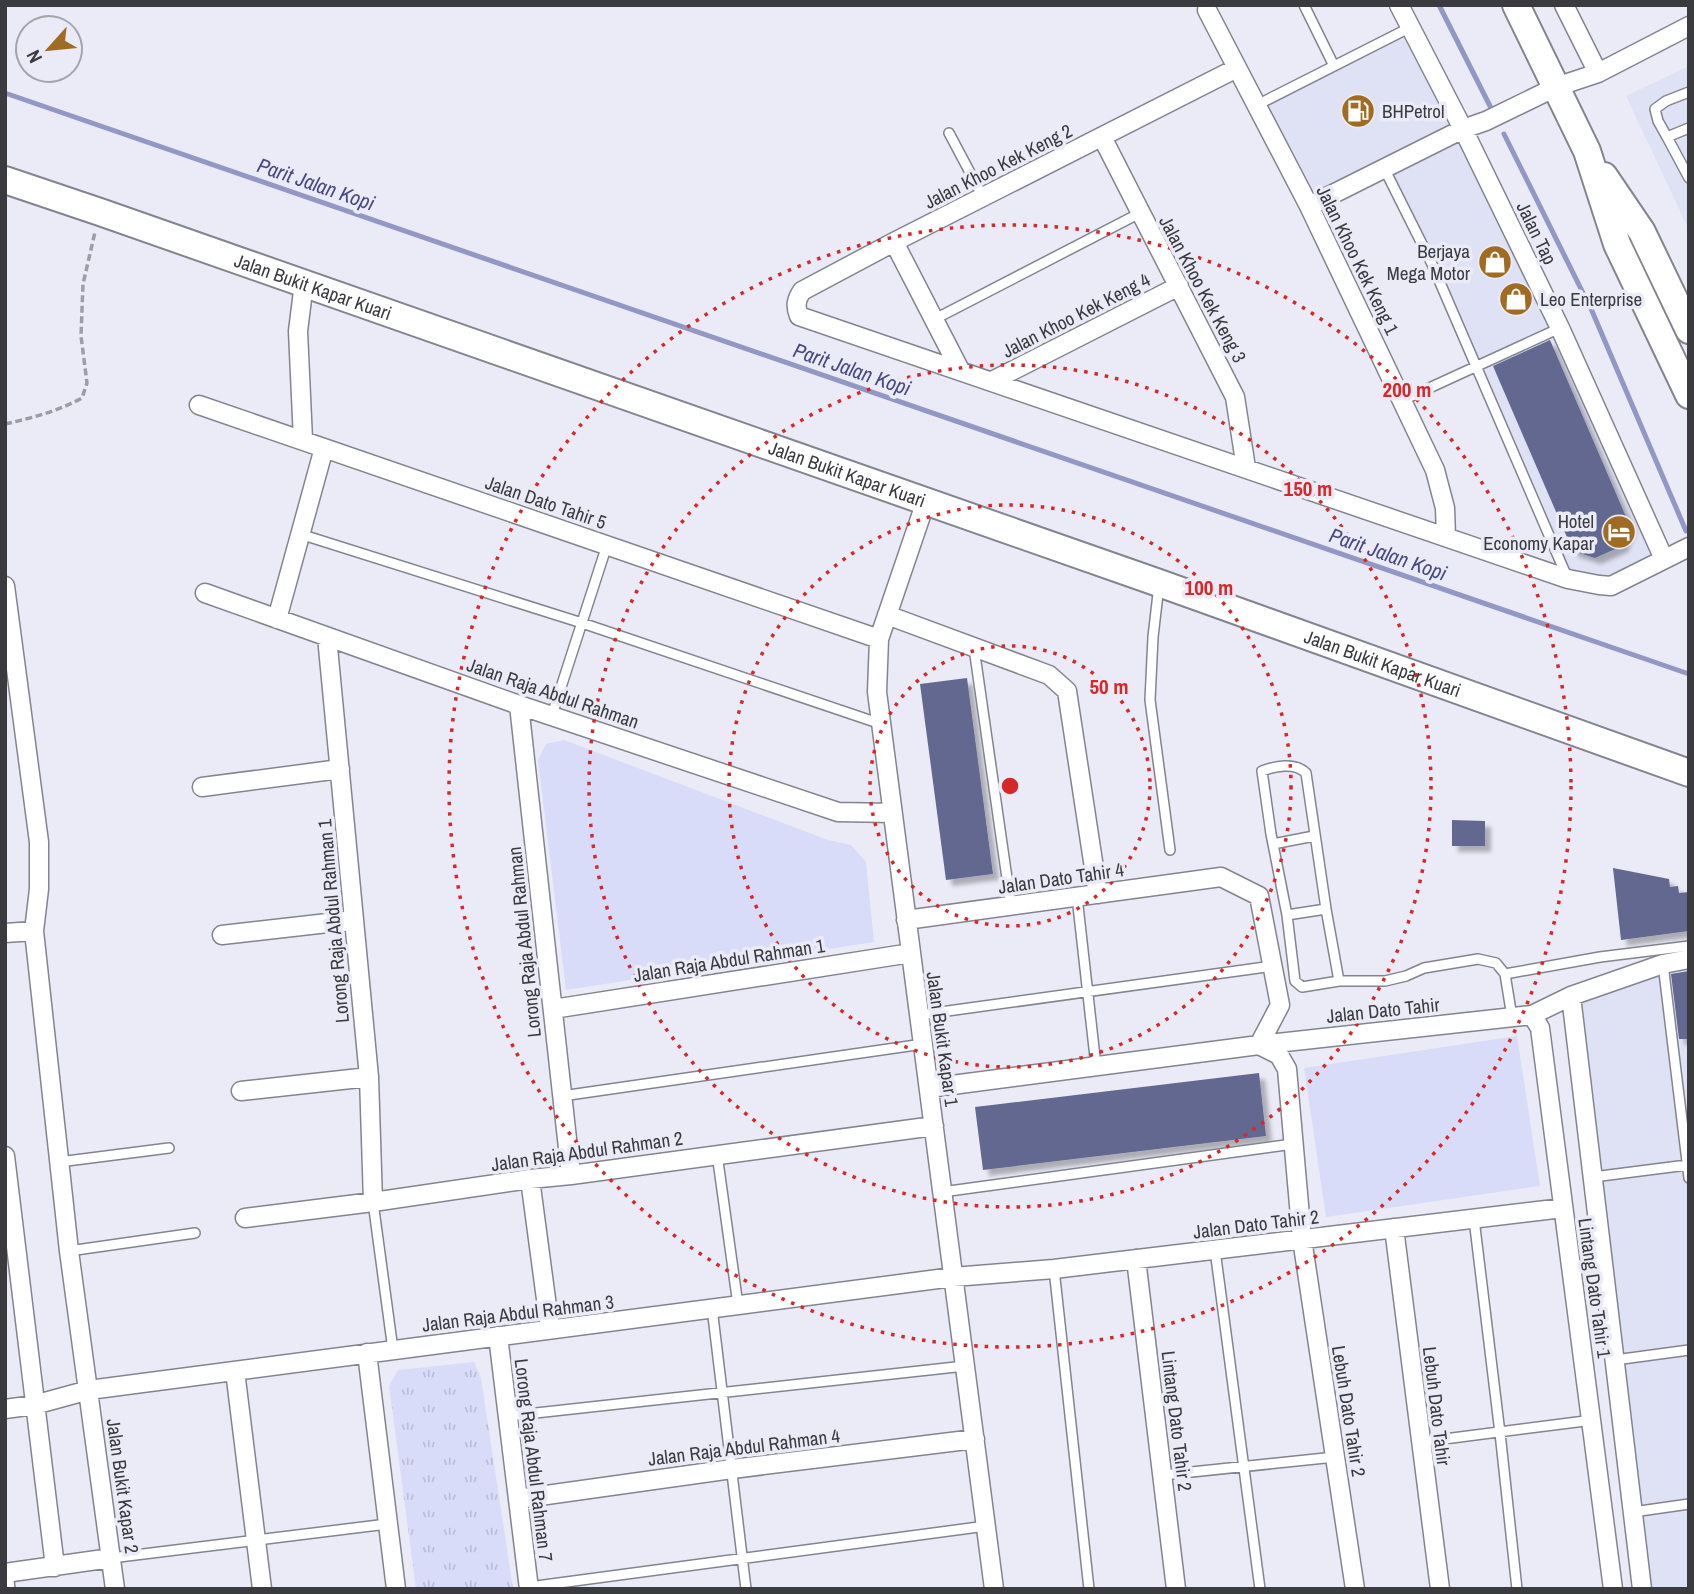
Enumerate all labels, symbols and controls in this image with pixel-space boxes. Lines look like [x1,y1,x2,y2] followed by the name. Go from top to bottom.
[14,14,84,84] north arrow
[20,46,48,68] text: N
[1339,92,1377,130] fuel station icon: BHPetrol
[1382,98,1444,124] place label: BHPetrol
[920,117,1076,215] street label: Jalan Khoo Kek Keng 2
[253,150,379,218] water label: Parit Jalan Kopi
[1311,181,1406,339] street label: Jalan Khoo Kek Keng 1
[1511,197,1563,269] street label: Jalan Tap
[1153,211,1253,367] street label: Jalan Khoo Kek Keng 3
[1387,238,1471,286] place label: Berjaya Mega Motor
[1476,243,1514,281] shop icon: Berjaya Mega Motor
[231,247,395,326] street label: Jalan Bukit Kapar Kuari
[998,266,1155,364] street label: Jalan Khoo Kek Keng 4
[1497,280,1535,318] shop icon: Leo Enterprise
[1540,286,1642,312] place label: Leo Enterprise
[789,335,915,403] water label: Parit Jalan Kopi
[1383,375,1431,404] text: 200 m
[765,434,929,513] street label: Jalan Bukit Kapar Kuari
[482,469,610,535] street label: Jalan Dato Tahir 5
[1284,474,1332,503] text: 150 m
[1483,508,1595,556] place label: Hotel Economy Kapar
[1600,513,1638,551] hotel icon: Hotel Economy Kapar
[1325,520,1451,588] water label: Parit Jalan Kopi
[1185,573,1233,602] text: 100 m
[1301,623,1465,703] street label: Jalan Bukit Kapar Kuari
[464,651,642,735] street label: Jalan Raja Abdul Rahman
[1089,672,1129,701] text: 50 m
[998,774,1022,798] centre of rings
[311,818,355,1024] street label: Lorong Raja Abdul Rahman 1
[501,845,547,1039] street label: Lorong Raja Abdul Rahman
[997,856,1126,900] street label: Jalan Dato Tahir 4
[632,932,827,988] street label: Jalan Raja Abdul Rahman 1
[921,970,965,1108] street label: Jalan Bukit Kapar 1
[1325,991,1442,1029] street label: Jalan Dato Tahir
[490,1125,684,1177] street label: Jalan Raja Abdul Rahman 2
[1192,1203,1320,1245] street label: Jalan Dato Tahir 2
[1572,1216,1618,1360] street label: Lintang Dato Tahir 1
[421,1288,615,1338] street label: Jalan Raja Abdul Rahman 3
[1326,1343,1372,1479] street label: Lebuh Dato Tahir 2
[1417,1345,1457,1468] street label: Lebuh Dato Tahir
[1155,1349,1199,1493] street label: Lintang Dato Tahir 2
[509,1357,559,1563] street label: Lorong Raja Abdul Rahman 7
[101,1417,145,1555] street label: Jalan Bukit Kapar 2
[647,1422,842,1472] street label: Jalan Raja Abdul Rahman 4

